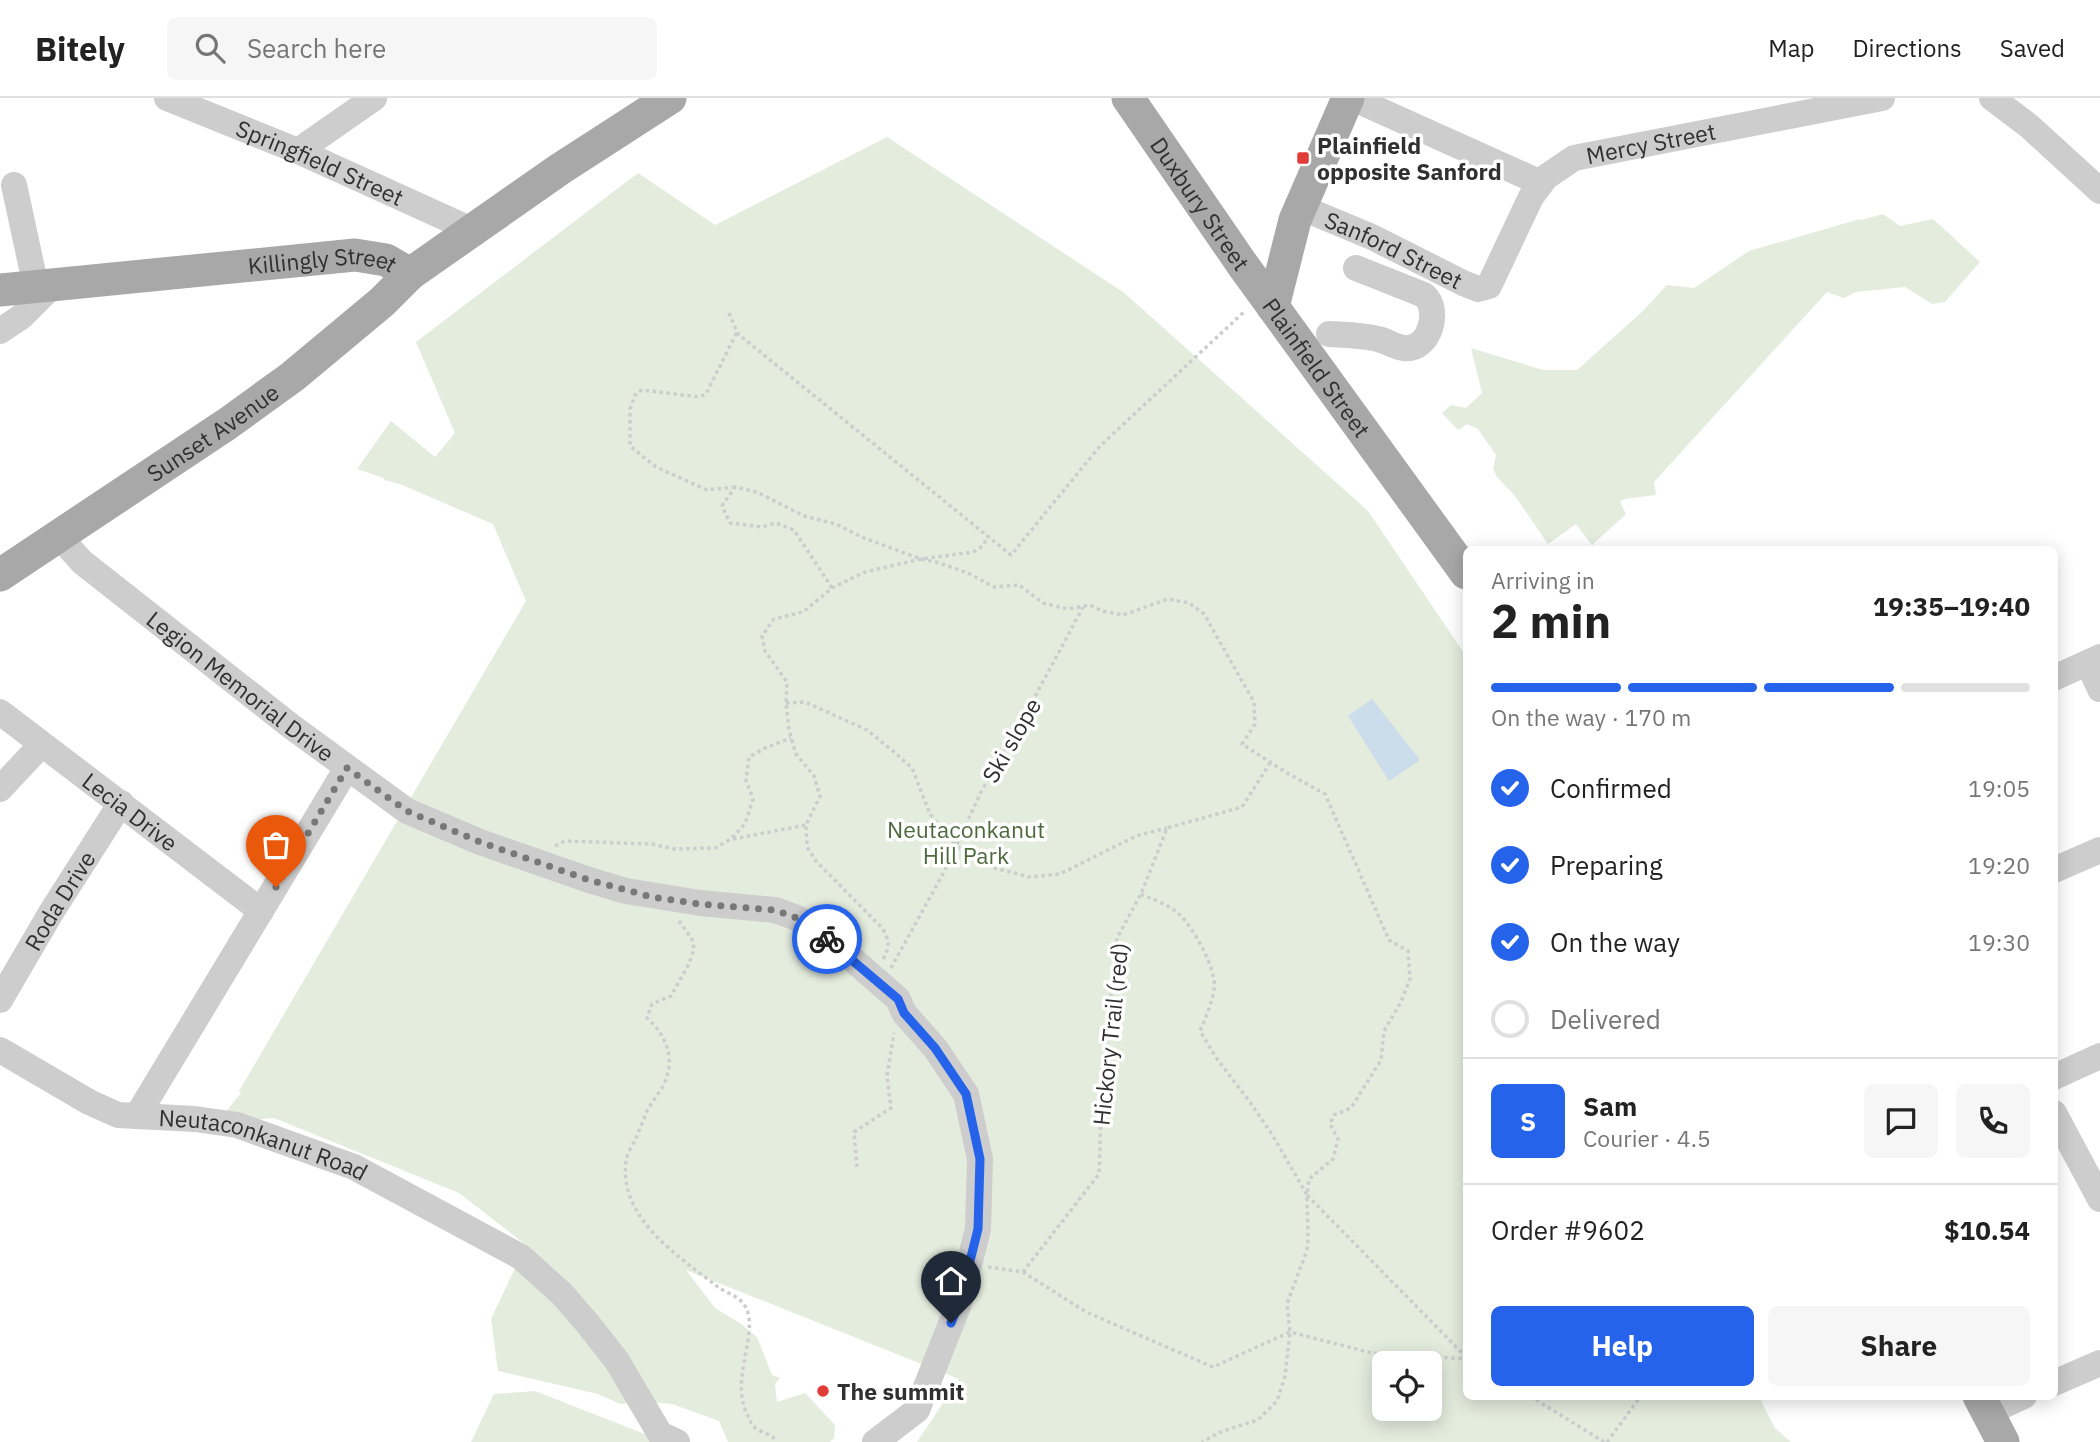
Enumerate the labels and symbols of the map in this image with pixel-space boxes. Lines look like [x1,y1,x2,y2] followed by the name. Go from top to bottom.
[232,113,409,212] street label: Springfield Street
[1583,116,1718,170] street label: Mercy Street
[1317,130,1502,186] place label: Plainfield opposite Sanford
[1144,131,1257,276] street label: Duxbury Street
[1295,150,1311,166] marker: Plainfield opposite Sanford
[1320,204,1468,295] street label: Sanford Street
[246,240,403,280] street label: Killingly Street
[1256,292,1378,443] street label: Plainfield Street
[141,377,285,488] street label: Sunset Avenue
[141,604,340,768] street label: Legion Memorial Drive
[975,692,1047,788] street label: Ski slope
[77,765,184,857] street label: Lecia Drive
[887,814,1045,870] park label: Neutaconkanut Hill Park
[246,815,306,887] pin
[17,845,102,956] street label: Roda Drive
[792,904,862,974] courier
[1085,941,1135,1127] street label: Hickory Trail (red)
[158,1102,373,1187] street label: Neutaconkanut Road
[921,1251,981,1323] pin
[837,1376,964,1406] place label: The summit
[815,1383,831,1399] marker: The summit

